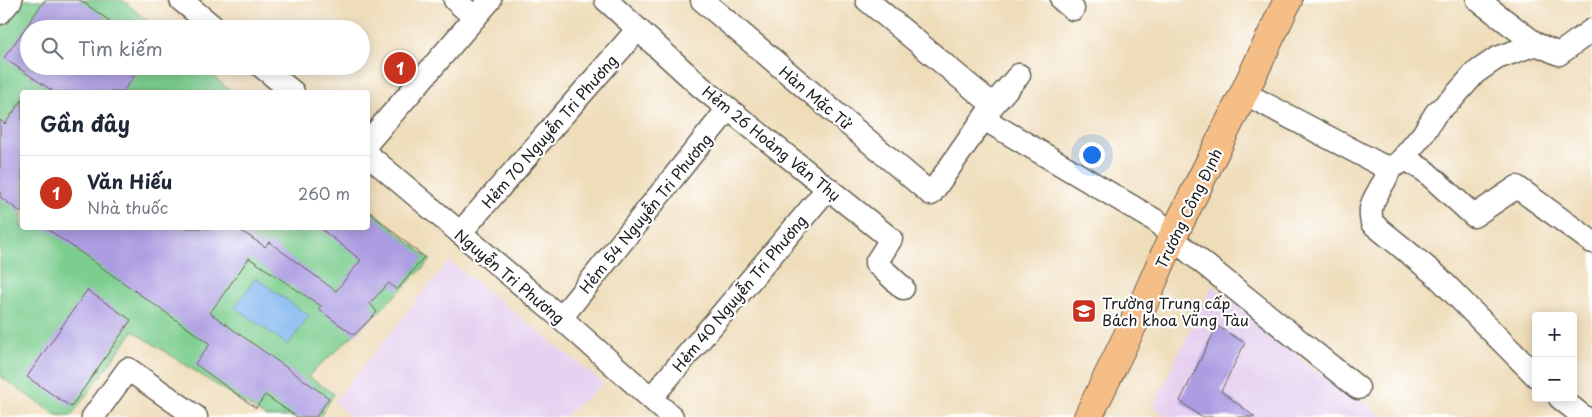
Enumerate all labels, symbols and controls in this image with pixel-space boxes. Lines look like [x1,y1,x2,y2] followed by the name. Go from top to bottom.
[20,20,370,75] search box
[38,34,66,62] icon: search
[78,34,163,62] text: Tìm kiếm
[384,49,416,87] pin: 1
[476,49,622,213] street label: Hẻm 70 Nguyễn Tri Phương
[775,60,858,135] street label: Hàn Mặc Tử
[698,80,846,206] street label: Hẻm 26 Hoàng Văn Thụ
[40,107,130,139] text: Gần đây
[573,128,717,298] street label: Hẻm 54 Nguyễn Tri Phương
[1079,142,1105,168] your location
[1149,144,1227,272] street label: Trương Công Định
[87,167,172,195] text: Văn Hiếu
[52,181,60,205] text: 1
[298,181,350,205] text: 260 m
[87,195,168,219] text: Nhà thuốc
[666,209,812,377] street label: Hẻm 40 Nguyễn Tri Phương
[450,223,570,329] street label: Nguyễn Tri Phương
[1102,291,1249,331] place label: Trường Trung cấp Bách khoa Vũng Tàu
[1071,298,1097,324] school or university icon: Trường Trung cấp Bách khoa Vũng Tàu
[1532,312,1577,402] map controls
[1532,312,1577,357] button: +
[1532,357,1577,402] button: −

